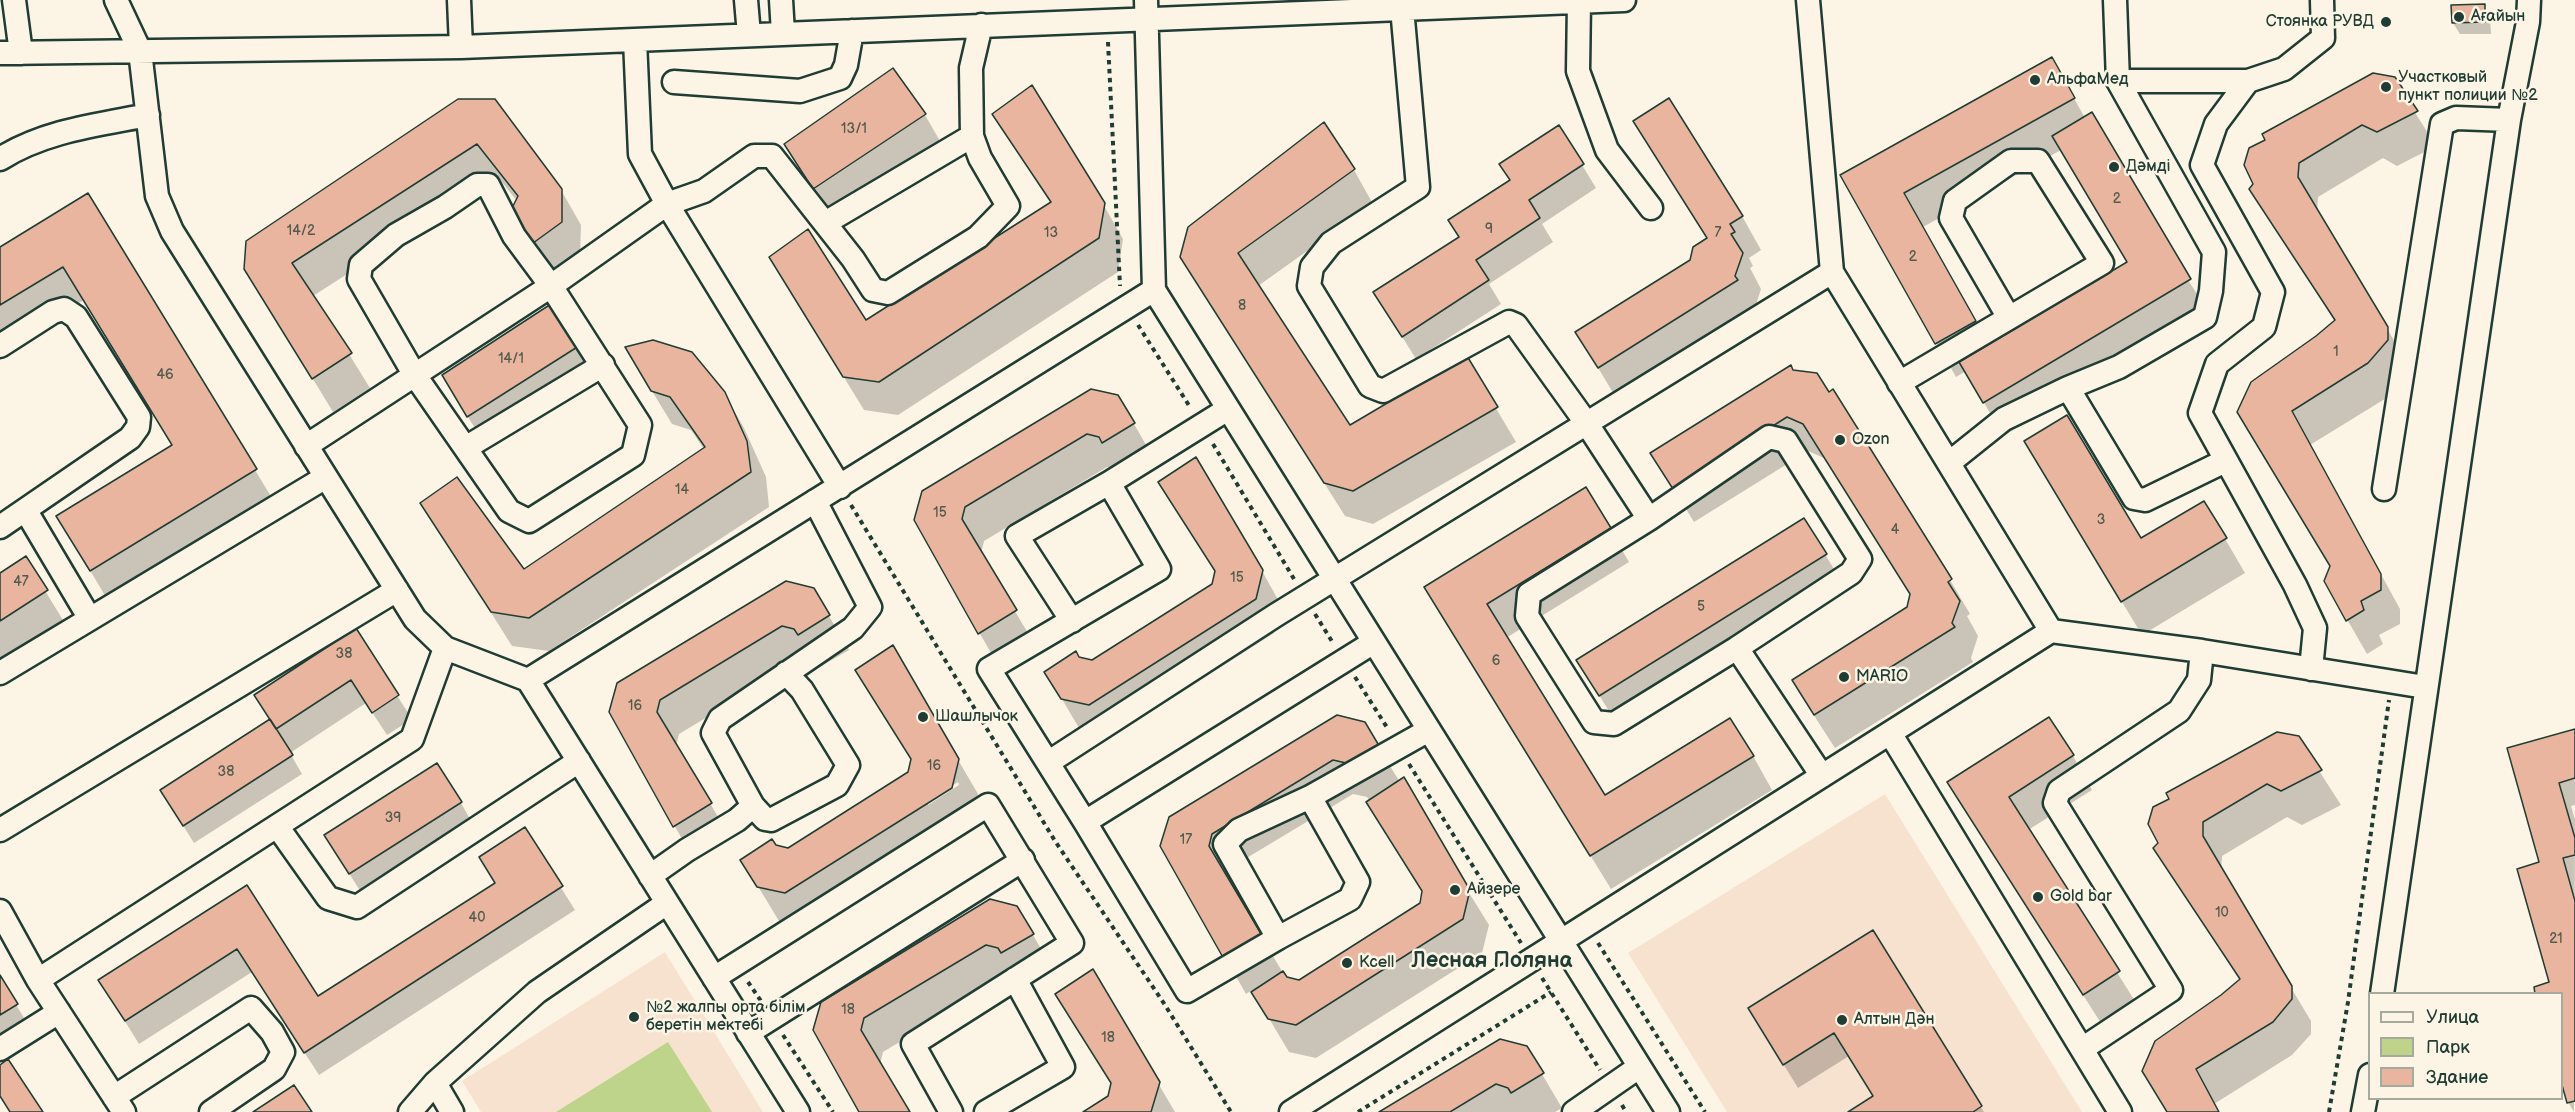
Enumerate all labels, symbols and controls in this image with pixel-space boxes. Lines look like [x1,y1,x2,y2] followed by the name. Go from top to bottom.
[2471,7,2525,27] place label: Ағайын
[2452,10,2466,24] marker: Ағайын
[2266,12,2374,32] place label: Стоянка РУВД
[2379,15,2393,29] marker: Стоянка РУВД
[2398,68,2538,106] place label: Участковый пункт полиции №2
[2047,70,2129,90] place label: АльфаМед
[2028,73,2042,87] marker: АльфаМед
[2379,80,2393,94] marker: Участковый пункт полиции №2
[841,121,867,137] house number: 13/1
[2126,157,2170,177] place label: Дәмді
[2107,160,2121,174] marker: Дәмді
[2113,191,2121,207] house number: 2
[1485,221,1493,237] house number: 9
[287,223,315,239] house number: 14/2
[1044,225,1058,241] house number: 13
[1715,225,1721,241] house number: 7
[1909,249,1917,265] house number: 2
[1238,298,1246,314] house number: 8
[2333,344,2339,360] house number: 1
[498,351,524,367] house number: 14/1
[156,367,174,383] house number: 46
[1852,430,1890,450] place label: Ozon
[1833,433,1847,447] marker: Ozon
[675,482,689,498] house number: 14
[933,505,947,521] house number: 15
[2097,512,2105,528] house number: 3
[1891,522,1899,538] house number: 4
[1230,570,1244,586] house number: 15
[13,574,29,590] house number: 47
[1697,599,1705,615] house number: 5
[336,646,352,662] house number: 38
[1492,653,1500,669] house number: 6
[1856,667,1908,687] place label: MARIO
[1837,670,1851,684] marker: MARIO
[628,698,642,714] house number: 16
[935,707,1018,727] place label: Шашлычок
[916,710,930,724] marker: Шашлычок
[927,758,941,774] house number: 16
[218,764,234,780] house number: 38
[385,810,401,826] house number: 39
[1180,832,1192,848] house number: 17
[1467,880,1520,900] place label: Айзере
[1448,883,1462,897] marker: Айзере
[2050,887,2112,907] place label: Gold bar
[2031,890,2045,904] marker: Gold bar
[2215,905,2229,921] house number: 10
[469,910,485,926] house number: 40
[2549,931,2563,947] house number: 21
[1412,948,1572,974] district label: Лесная Поляна
[1359,953,1394,973] place label: Kcell
[1340,956,1354,970] marker: Kcell
[2368,992,2563,1100] legend
[646,998,806,1036] place label: №2 жалпы орта білім беретін мектебі
[841,1002,855,1018] house number: 18
[2426,1007,2479,1028] text: Улица
[627,1010,641,1024] marker: №2 жалпы орта білім беретін мектебі
[1854,1010,1934,1030] place label: Алтын Дән
[1835,1013,1849,1027] marker: Алтын Дән
[1101,1030,1115,1046] house number: 18
[2426,1037,2470,1058] text: Парк
[2426,1067,2488,1088] text: Здание

